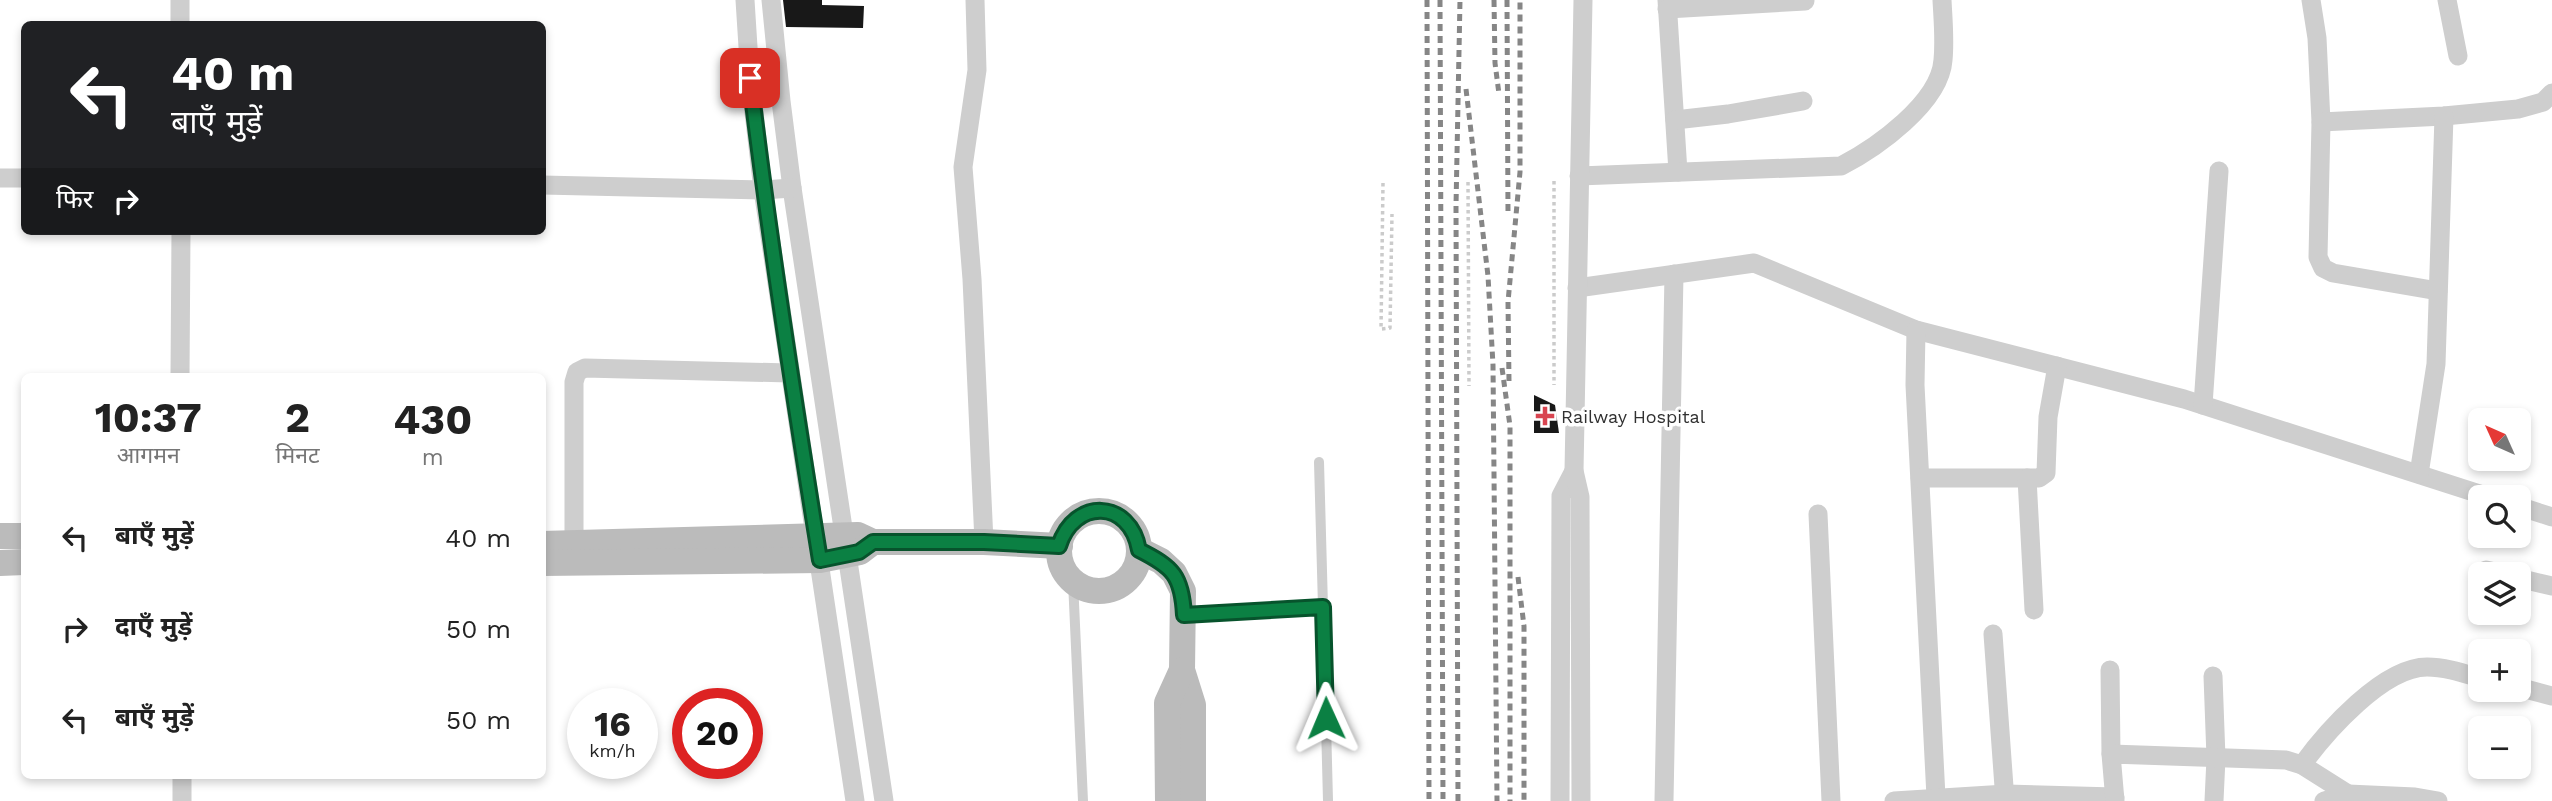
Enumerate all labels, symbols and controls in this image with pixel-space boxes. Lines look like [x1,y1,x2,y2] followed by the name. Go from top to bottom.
[171,44,294,102] text: 40 m
[720,48,780,108] pin
[56,49,147,140] icon: left
[731,59,769,97] icon: arrive
[171,103,262,141] text: बाएँ मुड़ें
[107,182,145,220] icon: right
[56,184,93,214] text: फिर
[95,393,202,442] text: 10:37
[285,393,310,442] text: 2
[393,395,472,444] text: 430
[1535,406,1555,426] marker: Railway Hospital
[1561,406,1706,427] place label: Railway Hospital
[2468,408,2530,471] north arrow
[2468,408,2531,779] map controls
[117,442,180,469] text: आगमन
[275,442,320,469] text: मिनट
[422,444,444,471] text: m
[2468,485,2531,548] button: search
[56,519,94,557] icon: left
[115,520,194,550] text: बाएँ मुड़ें
[445,523,511,553] text: 40 m
[2468,562,2531,625] button: layers
[56,610,94,648] icon: right
[115,611,192,641] text: दाएँ मुड़ें
[446,614,511,644] text: 50 m
[2468,639,2531,702] button: +
[1289,681,1363,755] position arrow
[672,688,763,779] speed limit sign: 20
[56,701,94,739] icon: left
[115,702,194,732] text: बाएँ मुड़ें
[594,703,631,745] text: 16
[446,705,511,735] text: 50 m
[2468,716,2531,779] button: −
[589,740,636,761] text: km/h

